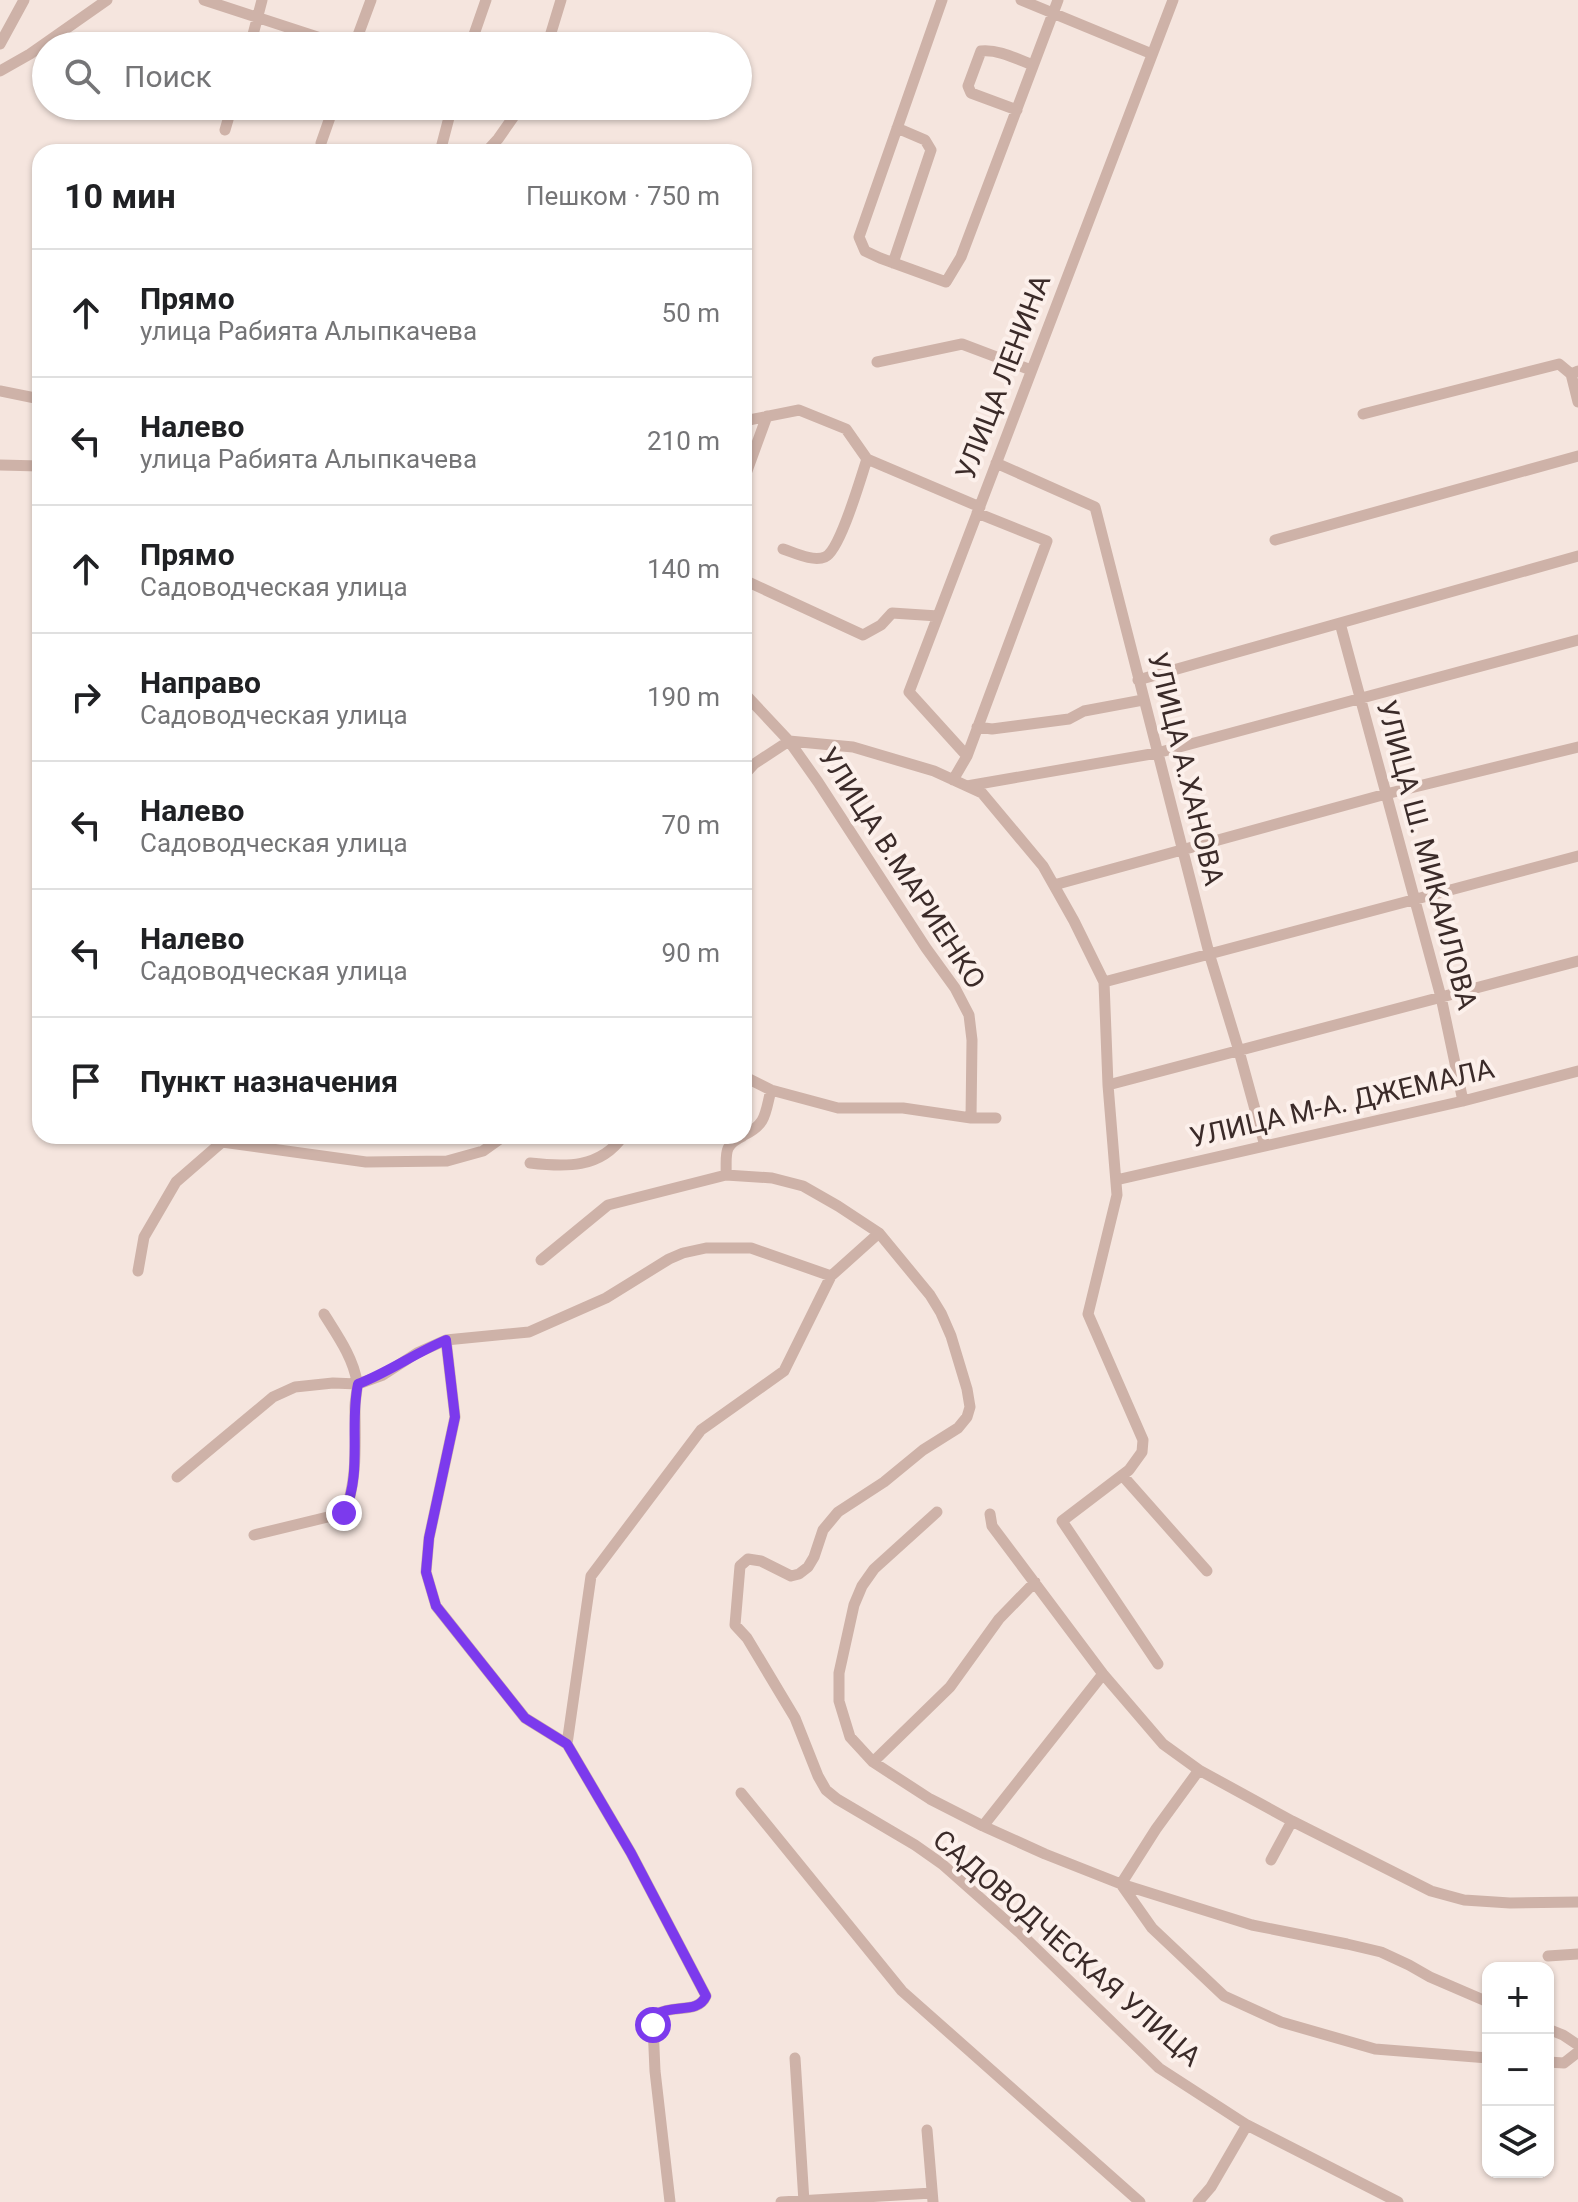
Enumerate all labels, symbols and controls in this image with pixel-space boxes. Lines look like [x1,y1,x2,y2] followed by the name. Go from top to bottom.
[32,32,752,120] search box
[60,54,104,98] icon: search
[124,59,212,94] text: Поиск
[64,176,176,216] text: 10 мин
[526,181,720,211] text: Пешком · 750 m
[949,270,1057,484] street label: УЛИЦА ЛЕНИНА
[140,281,235,316] text: Прямо
[64,291,108,335] icon: ahead
[662,298,720,328] text: 50 m
[140,316,477,346] text: улица Рабията Алыпкачева
[140,409,244,444] text: Налево
[64,419,108,463] icon: left
[647,426,720,456] text: 210 m
[140,444,477,474] text: улица Рабията Алыпкачева
[140,537,235,572] text: Прямо
[64,547,108,591] icon: ahead
[647,554,720,584] text: 140 m
[140,572,408,602] text: Садоводческая улица
[1141,649,1231,889] street label: УЛИЦА А.ХАНОВА
[140,665,261,700] text: Направо
[64,675,108,719] icon: right
[647,682,720,712] text: 190 m
[1370,697,1484,1013] street label: УЛИЦА Ш. МИКАИЛОВА
[140,700,408,730] text: Садоводческая улица
[812,741,992,995] street label: УЛИЦА В.МАРИЕНКО
[140,793,244,828] text: Налево
[64,803,108,847] icon: left
[662,810,720,840] text: 70 m
[140,828,408,858] text: Садоводческая улица
[140,921,244,956] text: Налево
[64,931,108,975] icon: left
[662,938,720,968] text: 90 m
[140,956,408,986] text: Садоводческая улица
[1187,1052,1497,1154] street label: УЛИЦА М-А. ДЖЕМАЛА
[64,1059,108,1103] icon: arrive
[140,1064,398,1099] text: Пункт назначения
[326,1495,362,1531] route end
[927,1823,1207,2073] street label: САДОВОДЧЕСКАЯ УЛИЦА
[1482,1962,1554,2178] map controls
[1482,1962,1554,2034] button: +
[635,2007,671,2043] route start
[1482,2034,1554,2106] button: −
[1482,2106,1554,2178] button: layers

